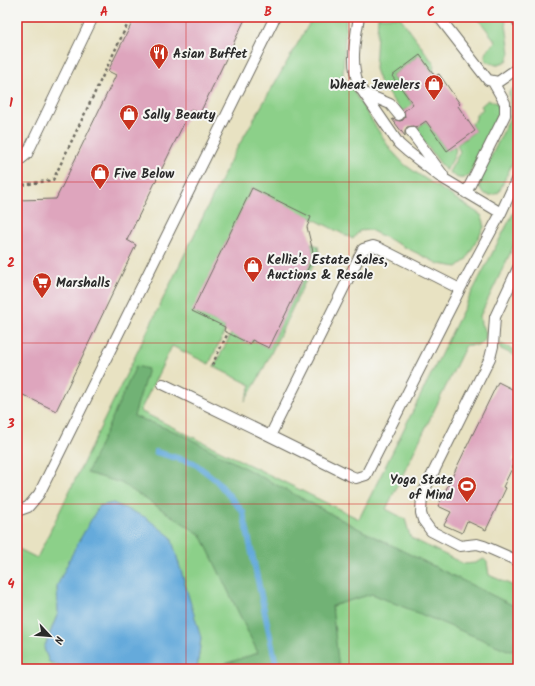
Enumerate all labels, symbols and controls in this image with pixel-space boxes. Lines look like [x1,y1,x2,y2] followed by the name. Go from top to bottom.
[100,2,108,23] text: A
[264,2,272,23] text: B
[427,2,435,23] text: C
[148,42,170,70] restaurant icon: Asian Buffet
[173,44,248,65] place label: Asian Buffet
[423,73,445,101] shop icon: Wheat Jewelers
[330,75,420,96] place label: Wheat Jewelers
[9,93,13,114] text: 1
[118,103,140,131] shop icon: Sally Beauty
[143,105,216,126] place label: Sally Beauty
[89,162,111,190] shop icon: Five Below
[114,164,175,185] place label: Five Below
[267,250,388,286] place label: Kellie's Estate Sales, Auctions & Resale
[7,253,15,274] text: 2
[242,255,264,283] shop icon: Kellie's Estate Sales, Auctions & Resale
[31,271,53,299] supermarket icon: Marshalls
[56,273,110,294] place label: Marshalls
[6,414,15,435] text: 3
[390,470,454,506] place label: Yoga State of Mind
[456,475,478,503] sports icon: Yoga State of Mind
[7,574,15,595] text: 4
[30,616,70,656] north arrow
[48,633,68,647] text: N

